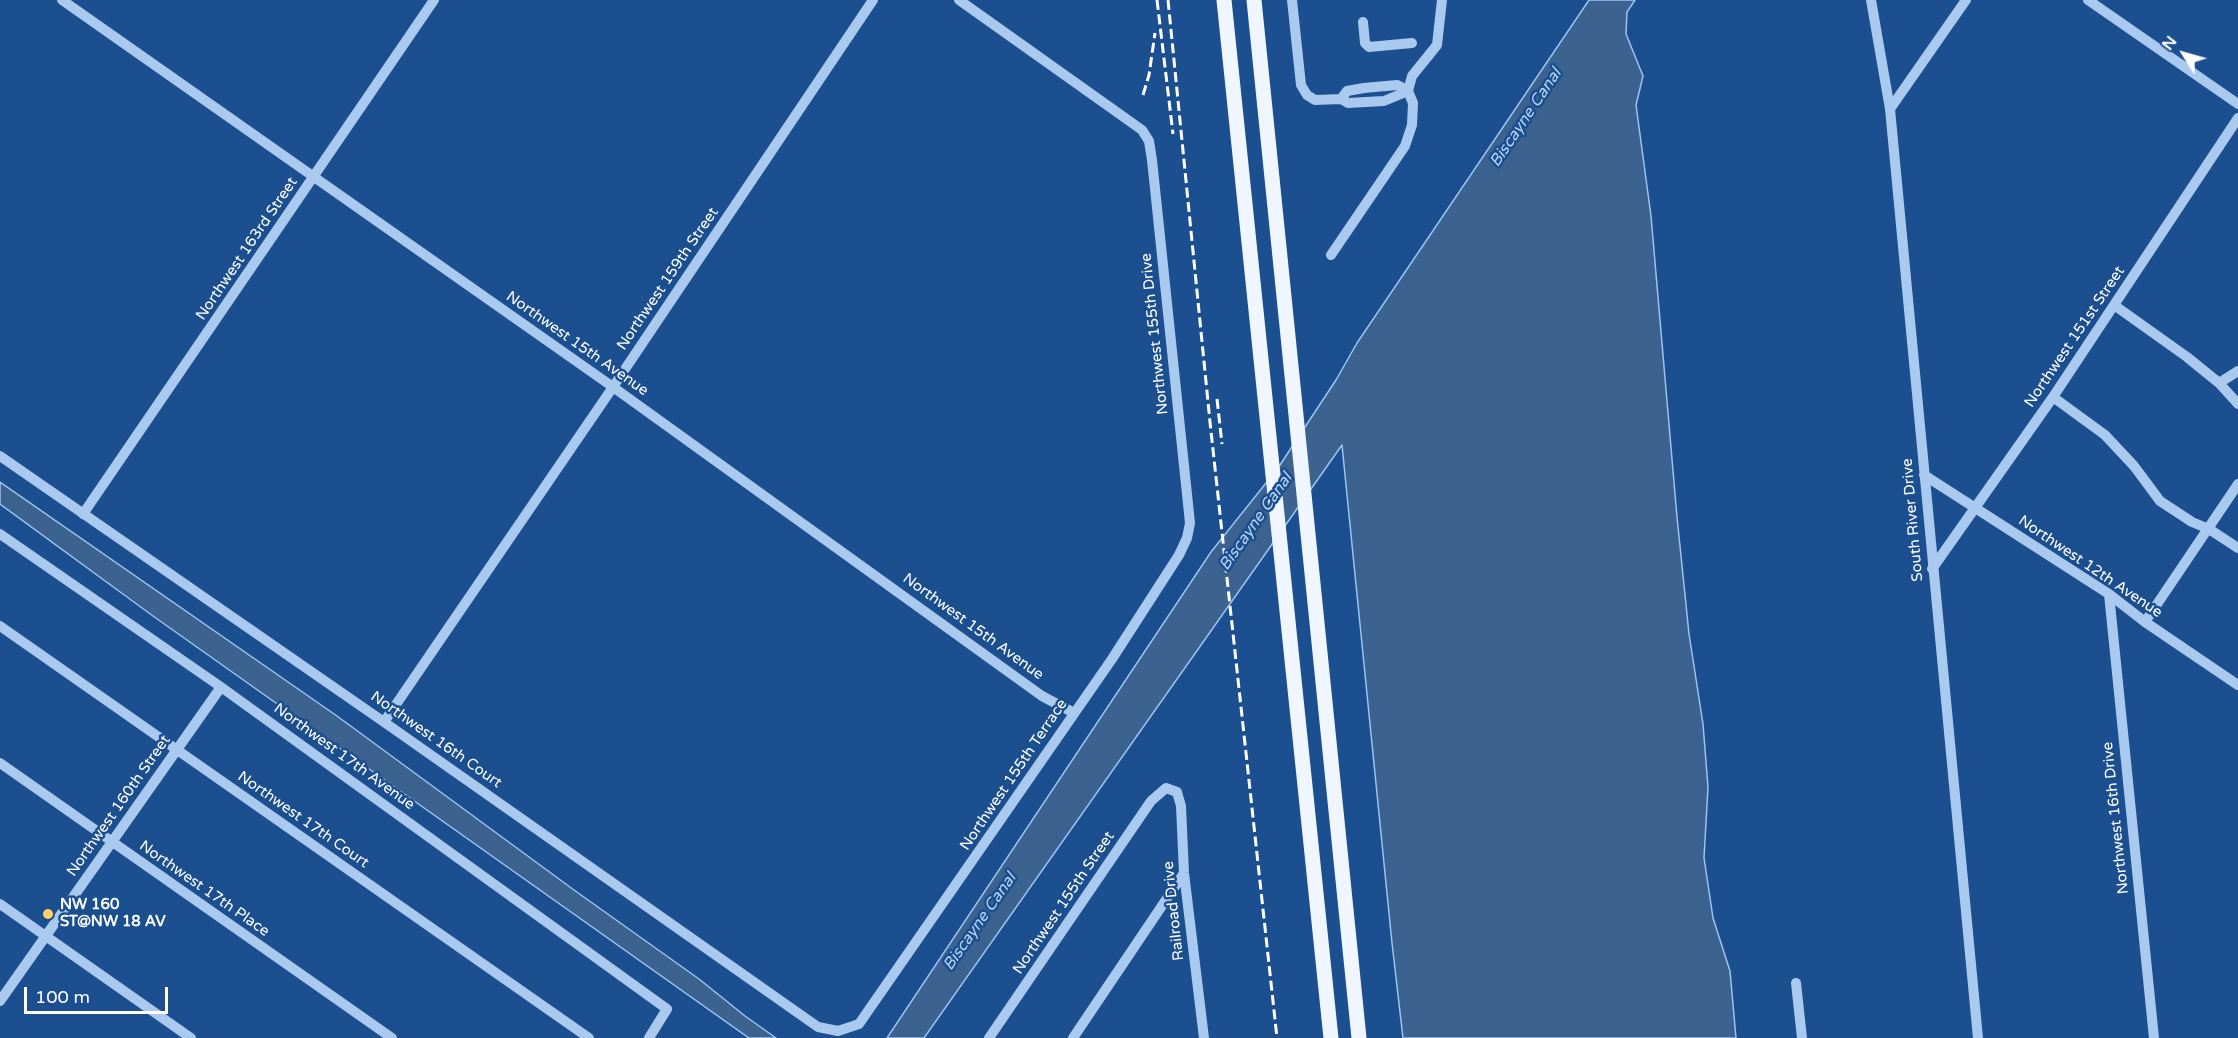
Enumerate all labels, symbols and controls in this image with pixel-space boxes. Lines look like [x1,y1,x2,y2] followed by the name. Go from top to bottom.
[2154,24,2214,84] north arrow
[2158,32,2181,54] text: N
[1486,65,1566,171] water label: Biscayne Canal
[192,174,302,324] street label: Northwest 163rd Street
[613,204,723,354] street label: Northwest 159th Street
[1138,252,1172,416] street label: Northwest 155th Drive
[2021,263,2129,411] street label: Northwest 151st Street
[502,288,652,400] street label: Northwest 15th Avenue
[1899,458,1927,582] street label: South River Drive
[1215,470,1297,574] water label: Biscayne Canal
[2015,512,2165,622] street label: Northwest 12th Avenue
[899,570,1047,684] street label: Northwest 15th Avenue
[367,688,505,792] street label: Northwest 16th Court
[957,696,1071,854] street label: Northwest 155th Terrace
[270,700,418,814] street label: Northwest 17th Avenue
[63,732,175,880] street label: Northwest 160th Street
[2099,741,2133,895] street label: Northwest 16th Drive
[234,768,372,872] street label: Northwest 17th Court
[1009,828,1119,978] street label: Northwest 155th Street
[135,837,273,941] street label: Northwest 17th Place
[1160,860,1188,962] street label: Railroad Drive
[939,870,1021,974] water label: Biscayne Canal
[60,896,166,931] place label: NW 160 ST@NW 18 AV
[41,907,55,921] marker: NW 160 ST@NW 18 AV
[27,975,171,1013] scale bar
[35,986,90,1008] text: 100 m

